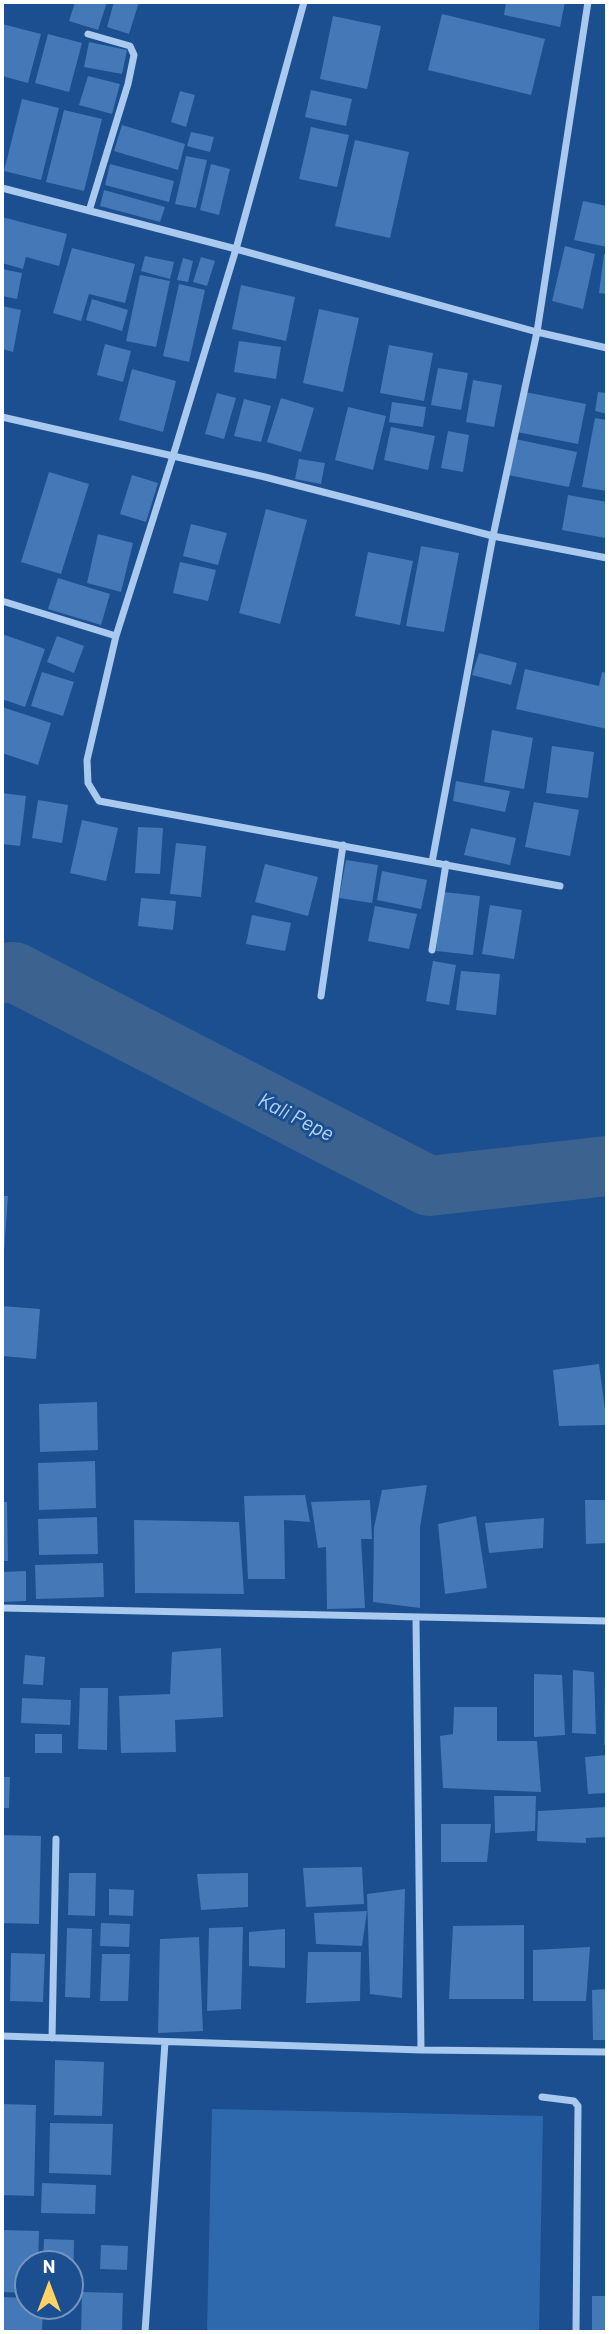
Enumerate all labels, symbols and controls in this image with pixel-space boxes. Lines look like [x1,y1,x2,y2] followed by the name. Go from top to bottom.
[254,1087,338,1147] water label: Kali Pepe
[14,2250,84,2320] north arrow
[43,2254,55,2277] text: N

